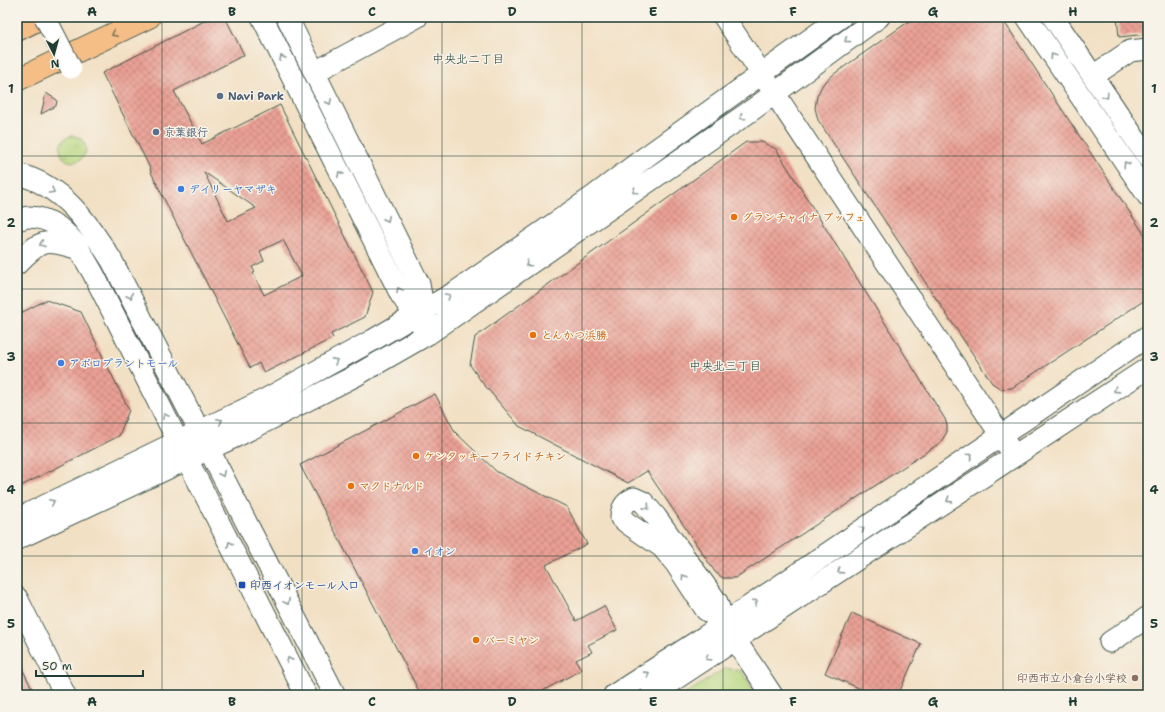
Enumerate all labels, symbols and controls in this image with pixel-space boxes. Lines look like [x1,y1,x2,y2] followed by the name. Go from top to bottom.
[87,3,97,20] text: A
[228,3,236,20] text: B
[368,3,376,20] text: C
[507,3,517,20] text: D
[649,3,658,20] text: E
[789,3,797,20] text: F
[928,3,939,20] text: G
[1068,3,1078,20] text: H
[111,29,118,37] one-way arrow
[34,34,74,74] north arrow
[845,35,852,42] one-way arrow
[432,51,504,67] district label: 中央北二丁目
[279,54,287,62] one-way arrow
[1051,54,1058,61] one-way arrow
[50,56,60,71] text: N
[8,80,14,97] text: 1
[1151,80,1157,97] text: 1
[228,89,284,104] place label: Navi Park
[215,91,225,101] marker: Navi Park
[1101,92,1109,99] one-way arrow
[325,98,332,105] one-way arrow
[739,112,746,120] one-way arrow
[164,125,208,140] place label: 京葉銀行
[151,127,161,137] marker: 京葉銀行
[1123,161,1131,168] one-way arrow
[337,170,345,178] one-way arrow
[189,182,277,197] place label: デイリーヤマザキ
[176,184,186,194] marker: デイリーヤマザキ
[48,186,55,193] one-way arrow
[632,186,639,194] one-way arrow
[742,210,866,225] place label: グランチャイナ ブッフェ
[729,212,739,222] marker: グランチャイナ ブッフェ
[6,214,16,231] text: 2
[382,214,390,222] one-way arrow
[1149,214,1159,231] text: 2
[38,240,45,248] one-way arrow
[525,259,532,267] one-way arrow
[396,287,403,294] one-way arrow
[125,292,133,299] one-way arrow
[444,294,451,301] one-way arrow
[541,328,607,343] place label: とんかつ浜勝
[528,330,538,340] marker: とんかつ浜勝
[6,348,16,365] text: 3
[1149,348,1159,365] text: 3
[69,356,179,371] place label: アポロプラントモール
[56,358,66,368] marker: アポロプラントモール
[689,358,761,374] district label: 中央北三丁目
[331,359,338,366] one-way arrow
[1113,385,1120,393] one-way arrow
[162,412,170,420] one-way arrow
[215,418,223,426] one-way arrow
[424,449,566,464] place label: ケンタッキーフライドチキン
[411,451,421,461] marker: ケンタッキーフライドチキン
[966,453,973,460] one-way arrow
[217,470,224,477] one-way arrow
[359,479,425,494] place label: マクドナルド
[6,481,16,498] text: 4
[346,481,356,491] marker: マクドナルド
[1149,481,1159,498] text: 4
[946,495,953,502] one-way arrow
[48,499,55,507] one-way arrow
[643,503,650,510] one-way arrow
[858,527,865,534] one-way arrow
[227,541,235,548] one-way arrow
[423,544,456,559] place label: イオン
[410,546,420,556] marker: イオン
[837,566,844,574] one-way arrow
[682,574,689,581] one-way arrow
[250,578,359,593] place label: 印西イオンモール入口
[237,580,247,590] marker: 印西イオンモール入口
[282,598,290,605] one-way arrow
[751,599,758,607] one-way arrow
[7,615,15,632] text: 5
[1150,615,1158,632] text: 5
[484,633,539,648] place label: バーミヤン
[471,635,481,645] marker: バーミヤン
[36,652,143,678] scale bar
[705,653,712,660] one-way arrow
[286,657,293,664] one-way arrow
[42,658,72,674] text: 50 m
[1017,671,1127,686] place label: 印西市立小倉台小学校
[642,672,649,679] one-way arrow
[1130,673,1140,683] marker: 印西市立小倉台小学校
[87,693,97,710] text: A
[228,693,236,710] text: B
[368,693,376,710] text: C
[507,693,517,710] text: D
[649,693,658,710] text: E
[789,693,797,710] text: F
[928,693,939,710] text: G
[1068,693,1078,710] text: H

